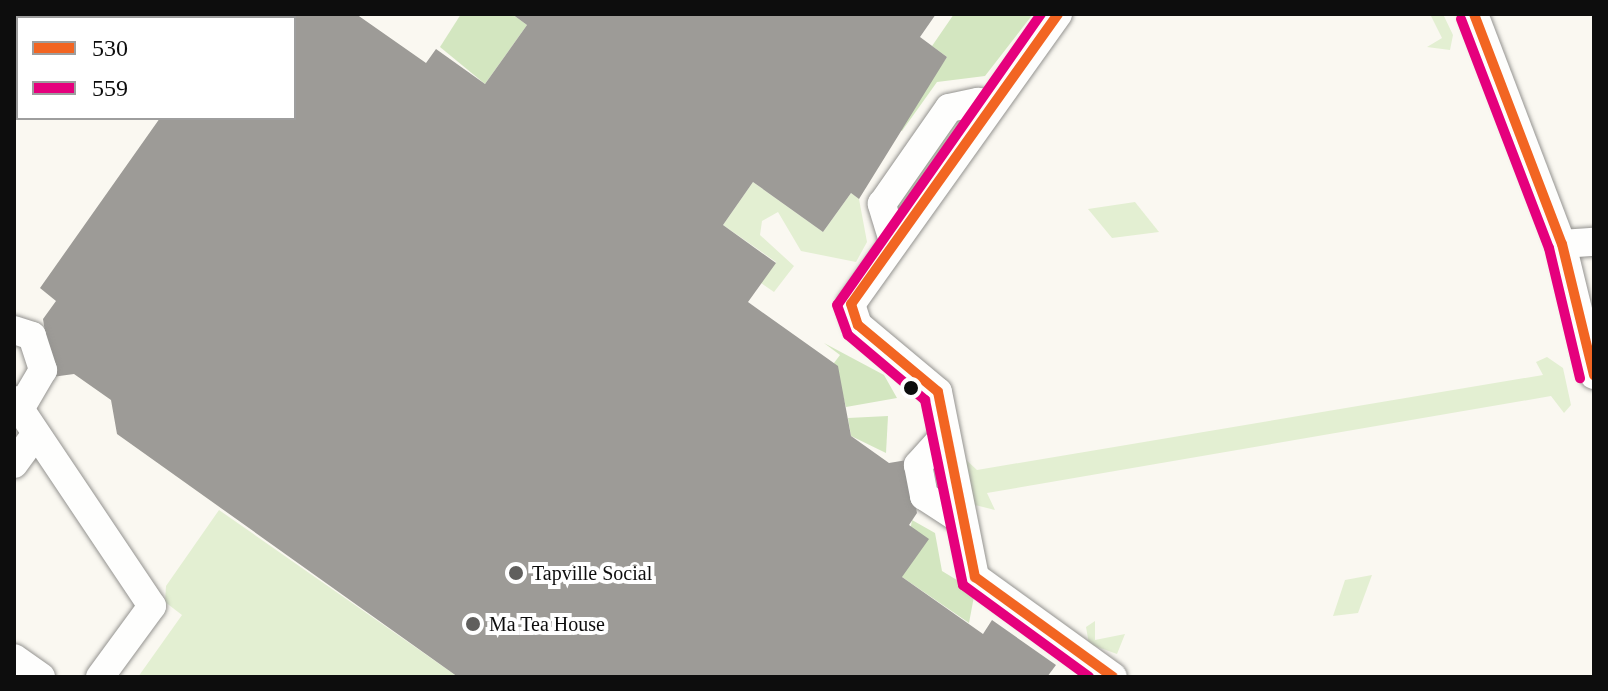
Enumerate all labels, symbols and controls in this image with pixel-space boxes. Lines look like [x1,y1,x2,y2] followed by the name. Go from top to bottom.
[16,16,296,120] legend
[92,35,128,61] text: 530
[92,75,128,101] text: 559
[903,380,919,396] unlabelled marker
[532,561,652,585] place label: Tapville Social
[507,564,525,582] marker: Tapville Social
[489,612,605,636] place label: Ma Tea House
[464,615,482,633] marker: Ma Tea House

